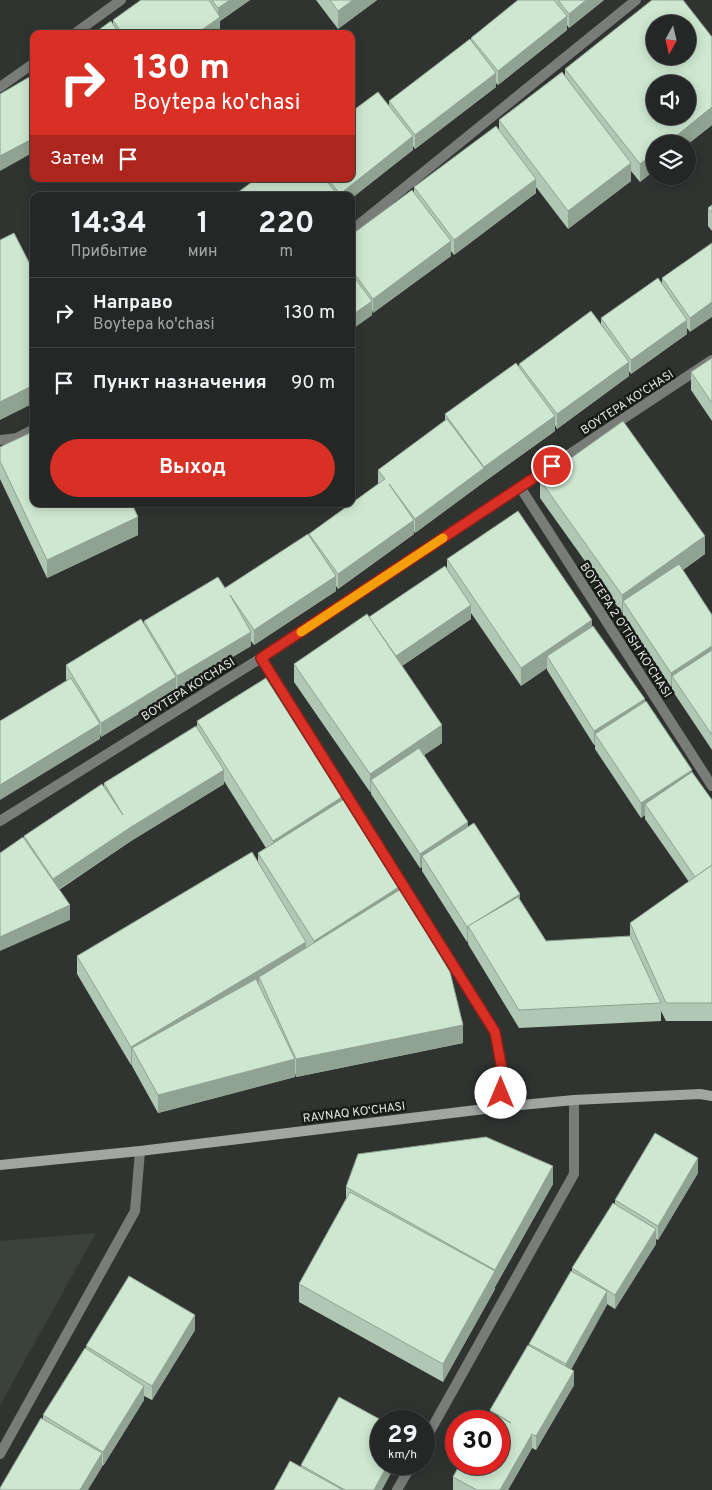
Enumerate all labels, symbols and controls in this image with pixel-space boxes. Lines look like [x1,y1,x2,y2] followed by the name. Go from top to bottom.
[646,15,696,65] north arrow
[646,15,696,185] map controls
[133,47,230,91] text: 130 m
[50,50,115,115] icon: right
[646,75,696,125] button: sound
[133,90,300,117] text: Boytepa ko'chasi
[646,135,696,185] button: layers
[114,145,142,173] icon: arrive
[50,147,104,171] text: Затем
[71,206,147,243] text: 14:34
[197,206,209,243] text: 1
[258,206,314,243] text: 220
[70,242,147,262] text: Прибытие
[188,242,218,262] text: мин
[279,242,293,262] text: m
[93,291,173,315] text: Направо
[50,299,78,327] icon: right
[284,301,335,325] text: 130 m
[93,315,215,335] text: Boytepa ko'chasi
[578,367,677,439] street label: BOYTEPA KO'CHASI
[50,369,78,397] icon: arrive
[93,371,267,395] text: Пункт назначения
[291,371,335,395] text: 90 m
[50,439,335,497] button: Выход
[531,445,573,487] pin
[538,452,566,480] icon: arrive
[575,560,675,701] street label: BOYTEPA 2 O'TISH KO'CHASI
[139,655,238,725] street label: BOYTEPA KO'CHASI
[474,1066,526,1118] position arrow
[302,1099,406,1127] street label: RAVNAQ KO‘CHASI
[445,1410,510,1475] speed limit sign: 30
[387,1420,418,1452] text: 29
[388,1447,417,1463] text: km/h

